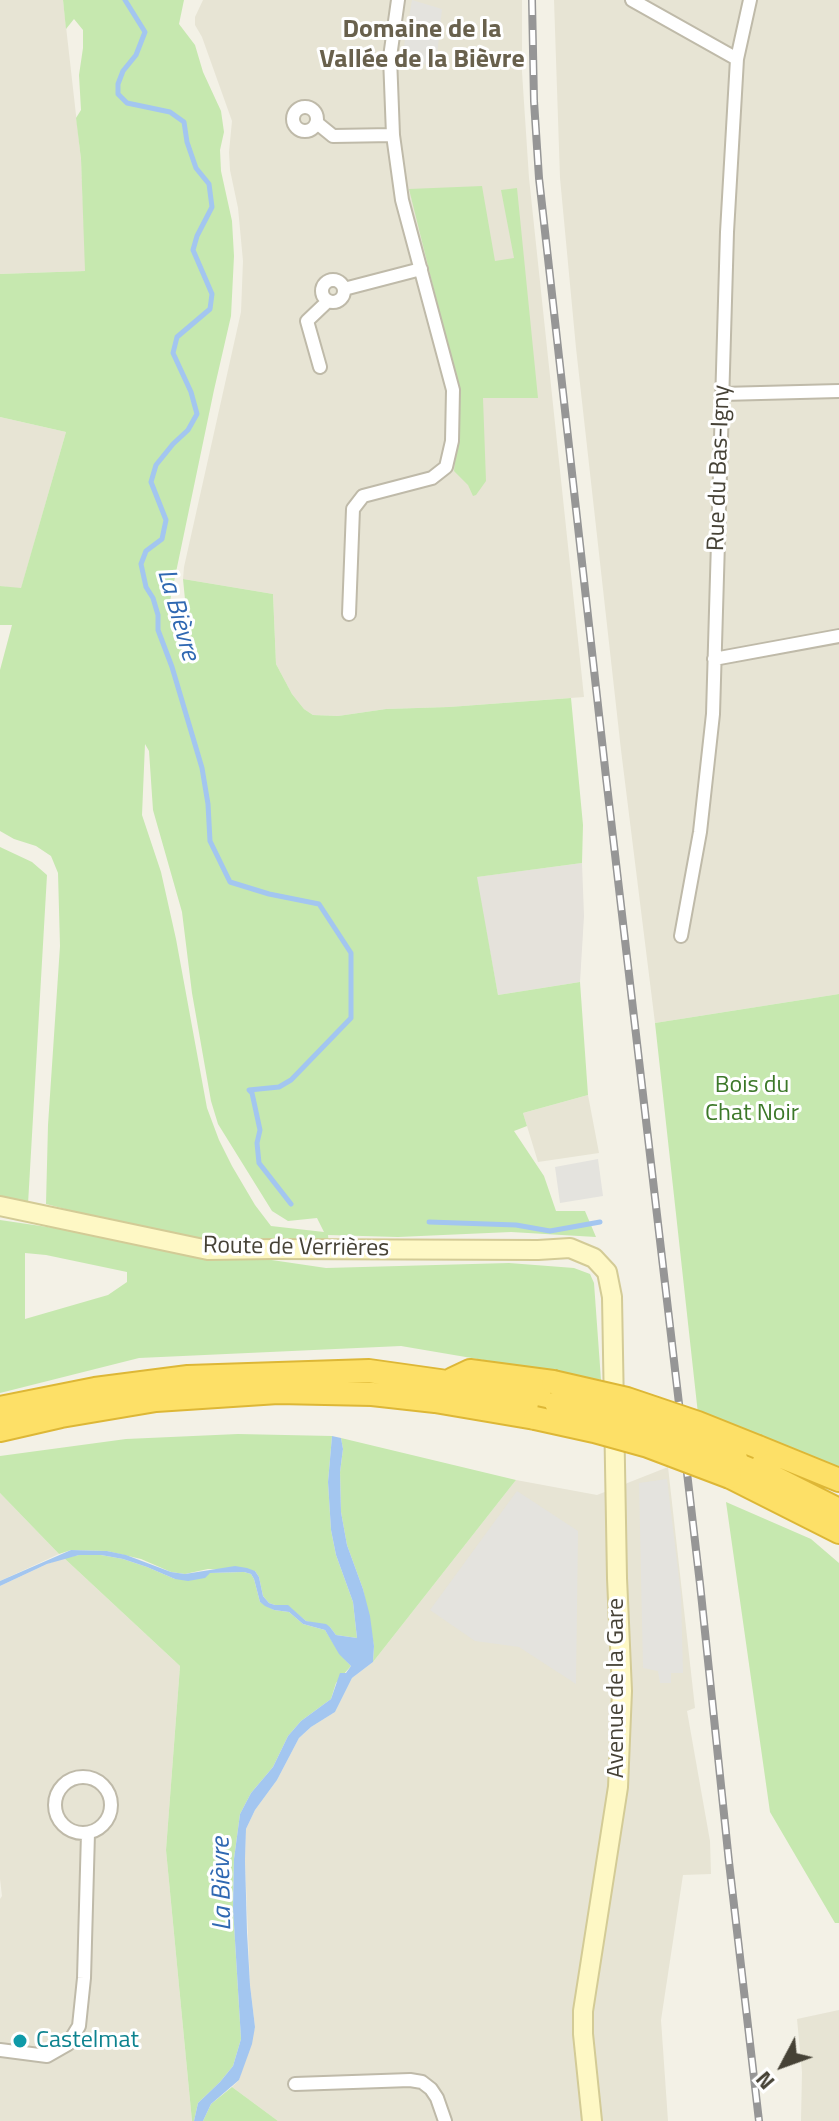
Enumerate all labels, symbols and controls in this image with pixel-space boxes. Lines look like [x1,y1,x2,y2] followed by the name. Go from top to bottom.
[319,15,525,76] district label: Domaine de la Vallée de la Bièvre
[703,384,737,552] street label: Rue du Bas-Igny
[149,566,205,664] water label: La Bièvre
[705,1072,799,1128] park label: Bois du Chat Noir
[202,1232,390,1264] street label: Route de Verrières
[603,1598,631,1778] street label: Avenue de la Gare
[207,1837,239,1931] water label: La Bièvre
[743,2025,823,2105] north arrow
[36,2027,139,2055] place label: Castelmat
[11,2032,29,2050] marker: Castelmat
[747,2064,783,2098] text: N

